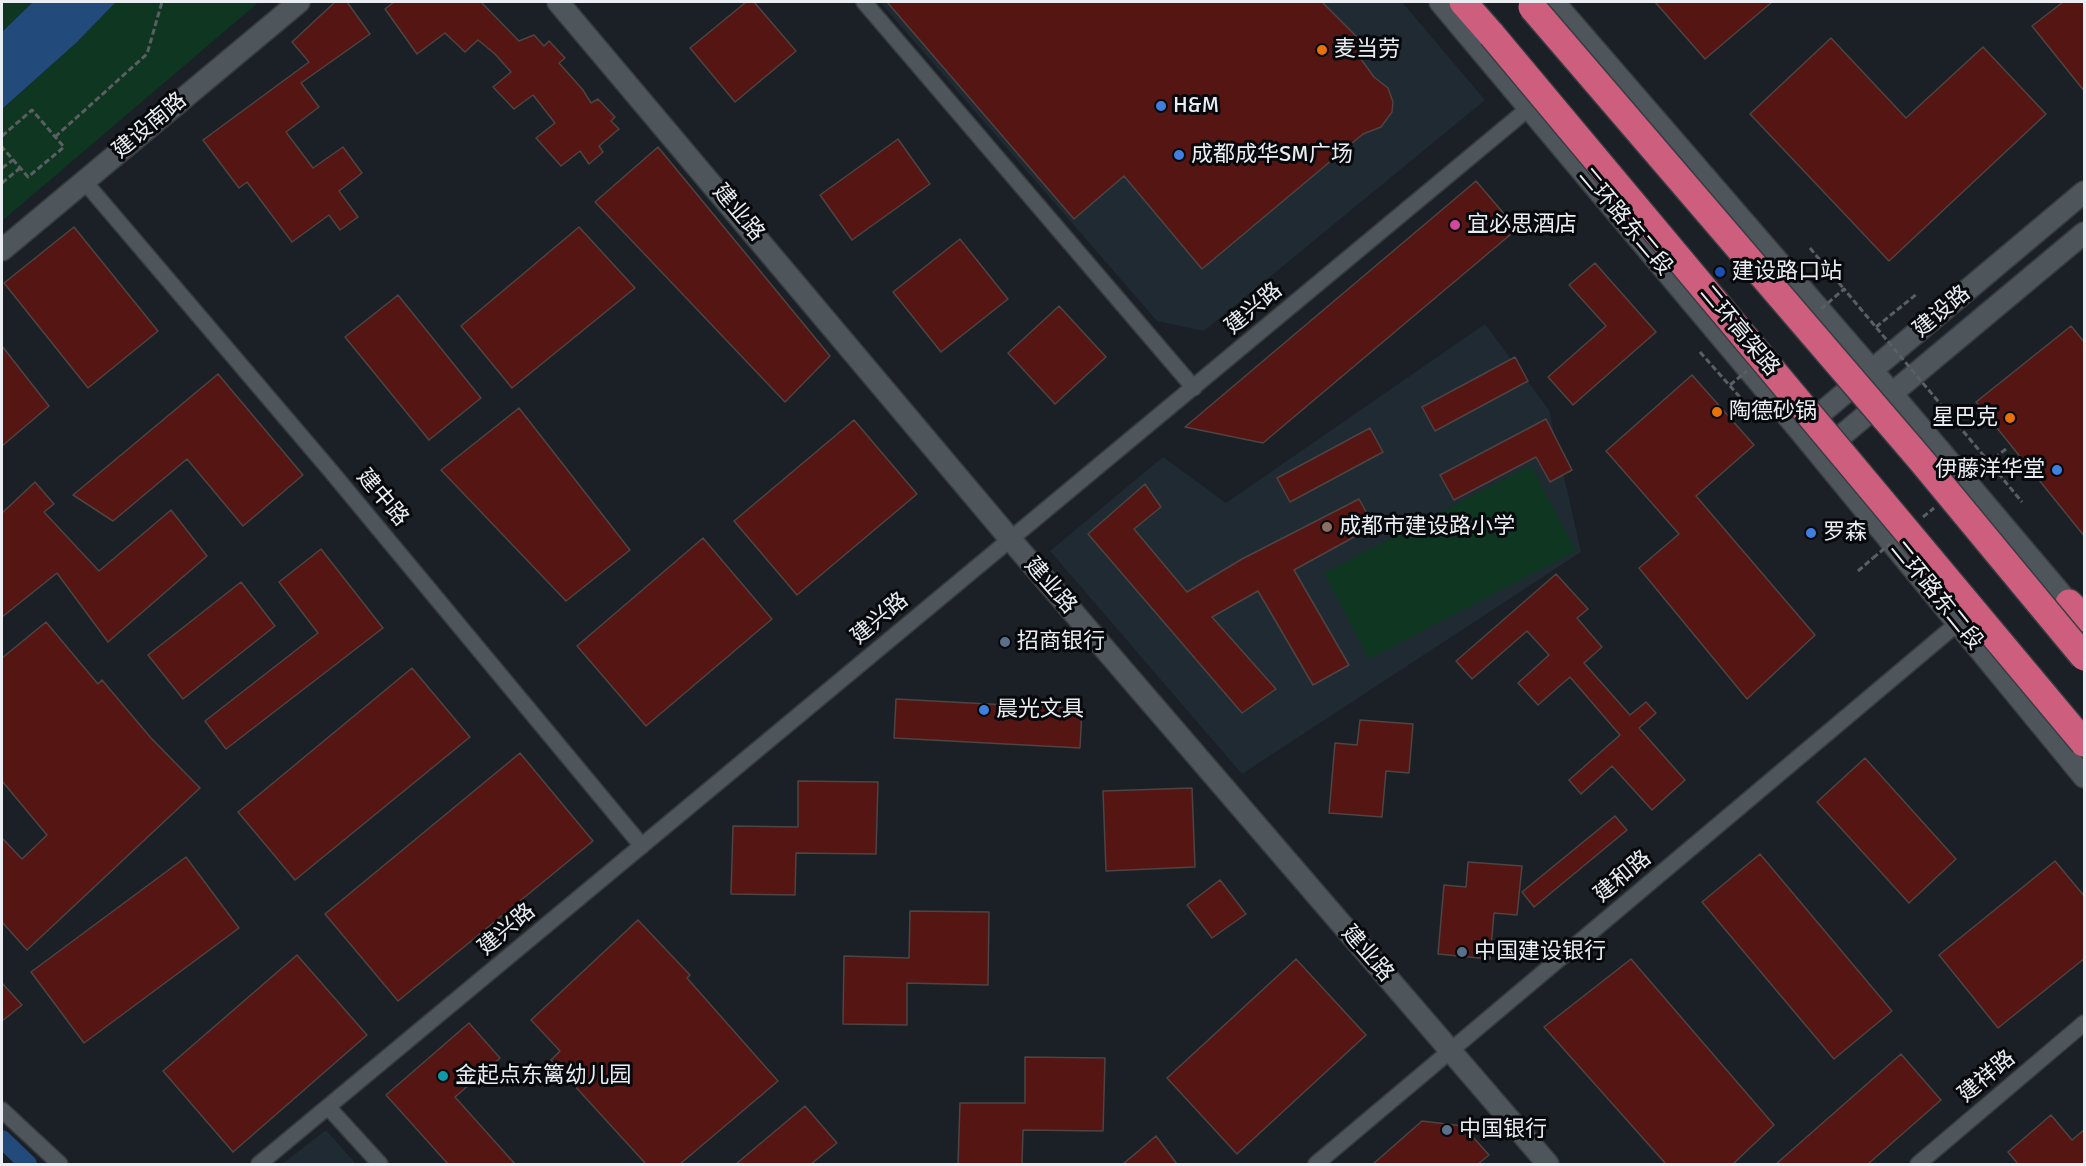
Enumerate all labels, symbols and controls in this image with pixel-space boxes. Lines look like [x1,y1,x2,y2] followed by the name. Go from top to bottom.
[1334,37,1400,63] place label: 麦当劳
[1315,43,1329,57] marker: 麦当劳
[108,88,192,164] street label: 建设南路
[1173,93,1219,119] place label: H&M
[1154,99,1168,113] marker: H&M
[1191,142,1353,168] place label: 成都成华SM广场
[1172,148,1186,162] marker: 成都成华SM广场
[1572,163,1678,281] street label: 二环路东二段
[707,179,769,247] street label: 建业路
[1467,212,1577,238] place label: 宜必思酒店
[1448,218,1462,232] marker: 宜必思酒店
[1732,259,1842,285] place label: 建设路口站
[1713,265,1727,279] marker: 建设路口站
[1220,278,1288,340] street label: 建兴路
[1694,280,1784,382] street label: 二环高架路
[1908,281,1976,343] street label: 建设路
[1729,399,1817,425] place label: 陶德砂锅
[1710,405,1724,419] marker: 陶德砂锅
[1932,405,1998,431] place label: 星巴克
[2003,411,2017,425] marker: 星巴克
[1935,457,2045,483] place label: 伊藤洋华堂
[2050,463,2064,477] marker: 伊藤洋华堂
[351,464,413,532] street label: 建中路
[1339,514,1515,540] place label: 成都市建设路小学
[1320,520,1334,534] marker: 成都市建设路小学
[1823,520,1867,546] place label: 罗森
[1804,526,1818,540] marker: 罗森
[1884,536,1988,656] street label: 二环路东二段
[1018,552,1082,620] street label: 建业路
[846,588,914,650] street label: 建兴路
[1017,629,1105,655] place label: 招商银行
[998,635,1012,649] marker: 招商银行
[996,697,1084,723] place label: 晨光文具
[977,703,991,717] marker: 晨光文具
[1589,846,1657,908] street label: 建和路
[473,899,541,961] street label: 建兴路
[1335,920,1399,988] street label: 建业路
[1474,939,1606,965] place label: 中国建设银行
[1455,945,1469,959] marker: 中国建设银行
[1953,1046,2021,1108] street label: 建祥路
[455,1063,631,1089] place label: 金起点东篱幼儿园
[436,1069,450,1083] marker: 金起点东篱幼儿园
[1459,1117,1547,1143] place label: 中国银行
[1440,1123,1454,1137] marker: 中国银行

